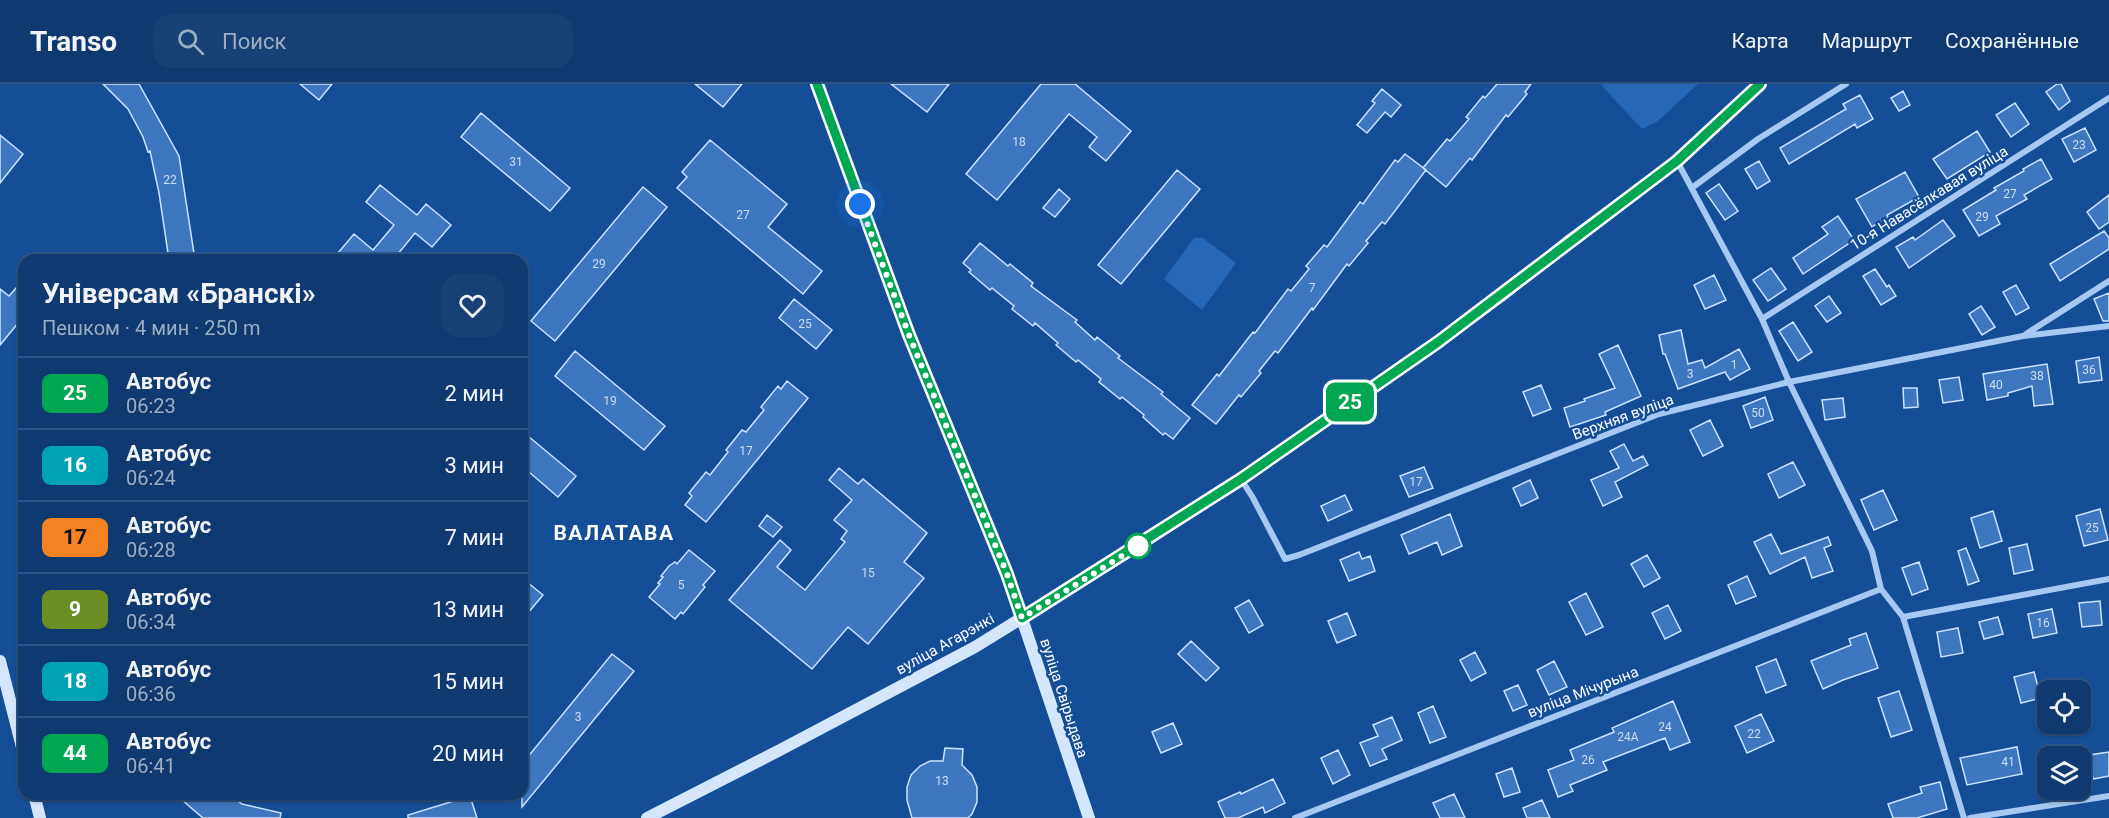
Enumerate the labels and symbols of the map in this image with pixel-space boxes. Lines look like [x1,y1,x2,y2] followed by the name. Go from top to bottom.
[1012,135,1026,149] house number: 18
[2072,138,2086,152] house number: 23
[1847,142,2011,254] street label: 10-я Навасёлкавая вуліца
[509,155,523,169] house number: 31
[163,173,177,187] house number: 22
[2003,187,2017,201] house number: 27
[845,189,875,219] your location
[736,208,750,222] house number: 27
[1975,210,1989,224] house number: 29
[592,257,606,271] house number: 29
[1309,281,1316,295] house number: 7
[798,317,812,331] house number: 25
[1731,358,1737,372] house number: 1
[2082,363,2096,377] house number: 36
[1687,367,1693,381] house number: 3
[2030,369,2044,383] house number: 38
[1989,378,2003,392] house number: 40
[1323,382,1377,422] line badge: 25
[1570,390,1676,444] street label: Верхняя вуліца
[603,394,617,408] house number: 19
[1751,406,1765,420] house number: 50
[739,444,753,458] house number: 17
[1409,475,1423,489] house number: 17
[553,521,675,545] district label: ВАЛАТАВА
[2085,521,2099,535] house number: 25
[1125,533,1151,559] unlabelled marker
[861,566,875,580] house number: 15
[678,578,685,592] house number: 5
[893,610,997,678] street label: вуліца Агарэнкі
[2036,616,2050,630] house number: 16
[1036,636,1092,760] street label: вуліца Свірыдава
[1525,663,1641,721] street label: вуліца Мічурына
[575,710,581,724] house number: 3
[1658,720,1672,734] house number: 24
[1747,727,1761,741] house number: 22
[1617,730,1639,744] house number: 24А
[1581,753,1595,767] house number: 26
[2001,755,2015,769] house number: 41
[935,774,949,788] house number: 13

